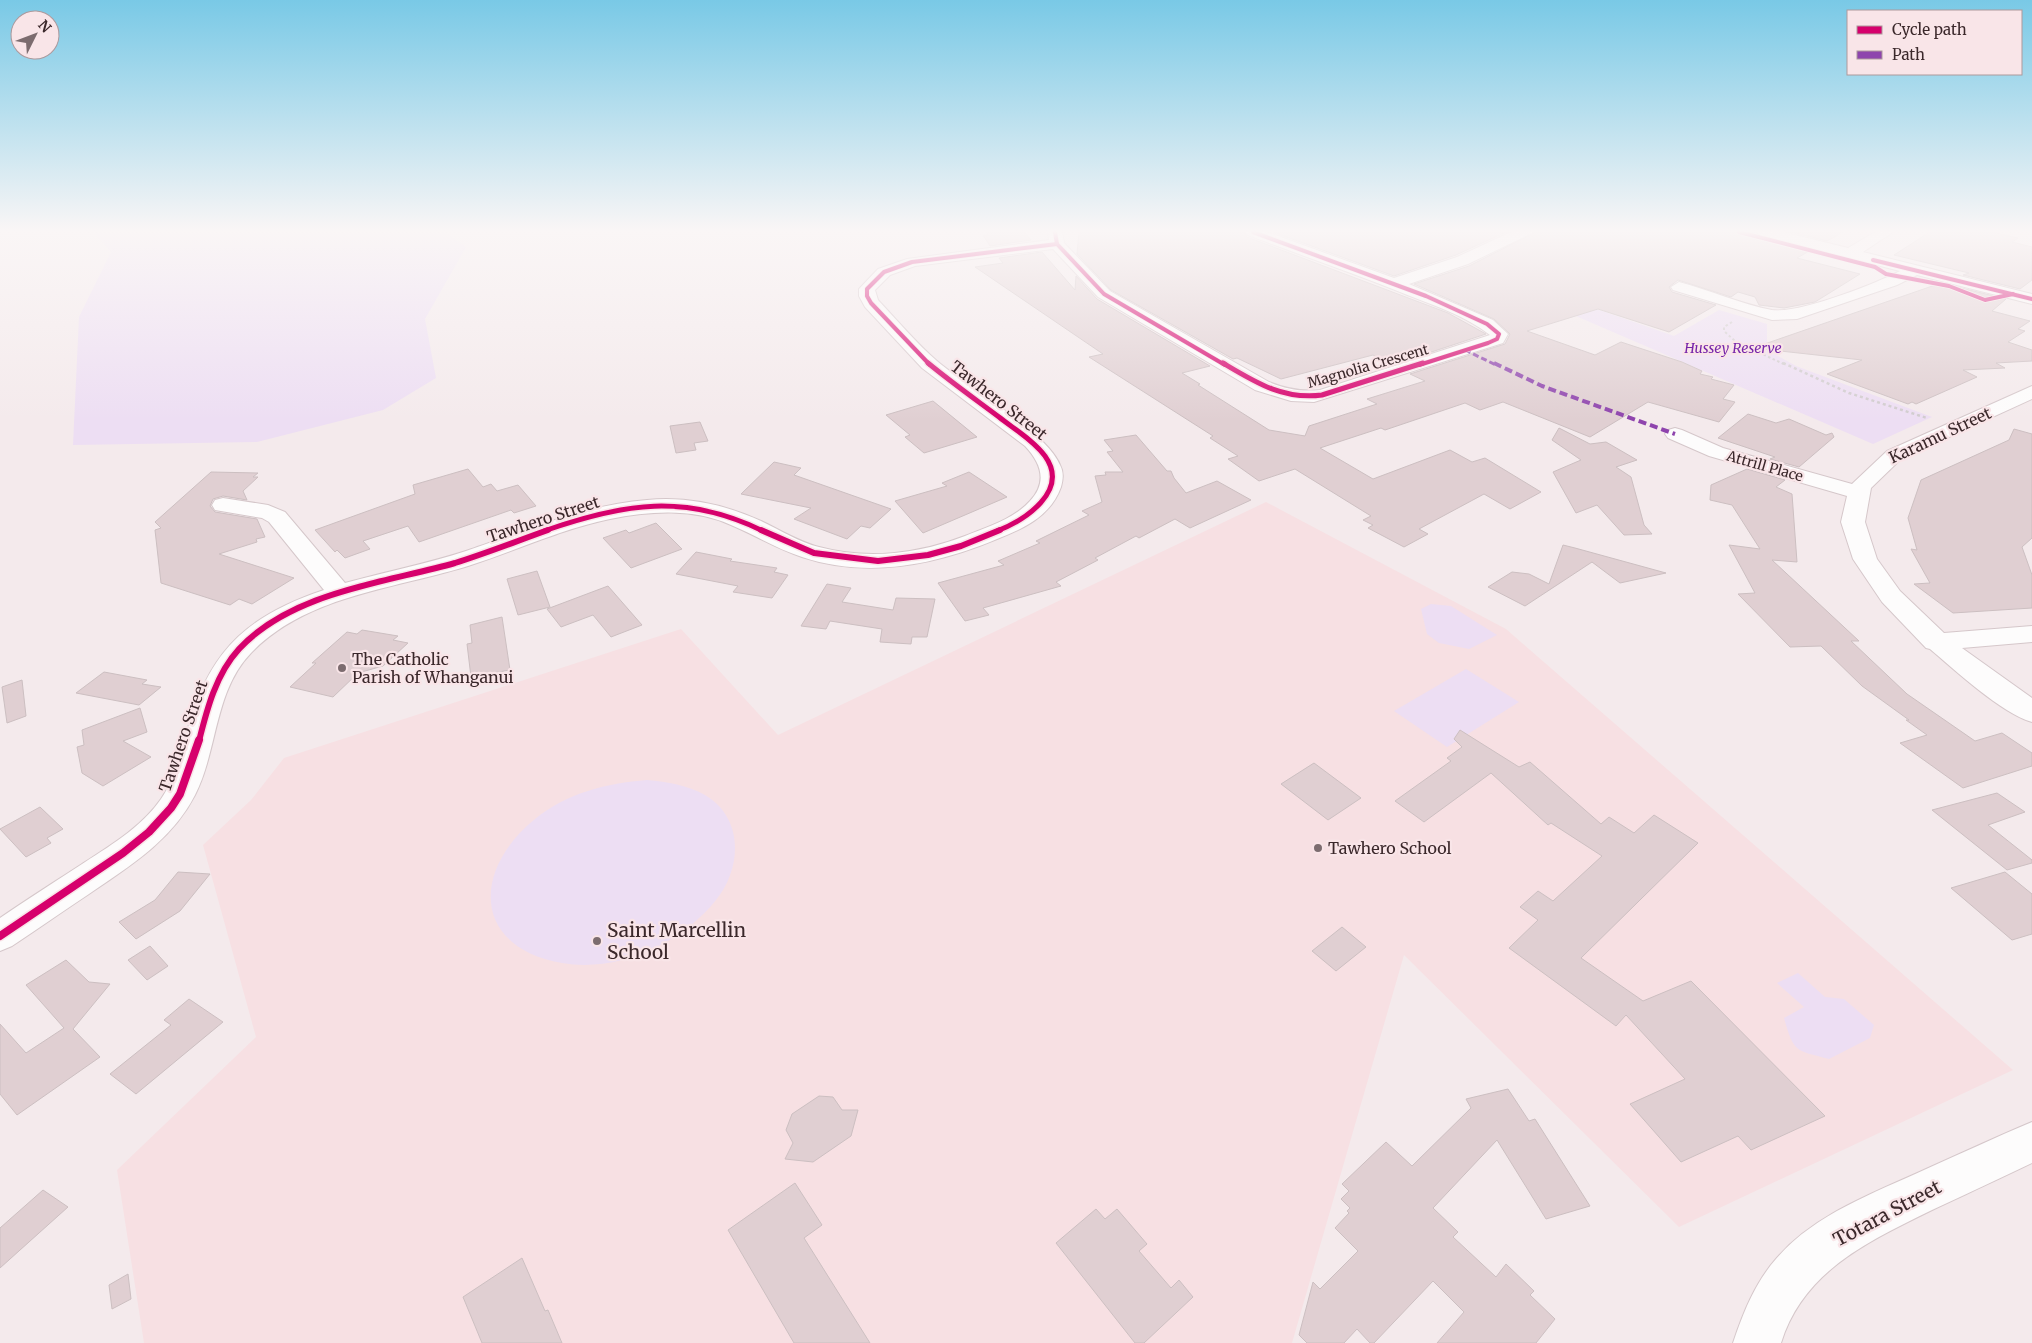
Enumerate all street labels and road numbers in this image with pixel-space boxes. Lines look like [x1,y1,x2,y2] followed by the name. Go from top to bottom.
[1305,340,1431,392] street label: Magnolia Crescent
[947,356,1052,444] street label: Tawhero Street
[1886,402,1995,467] street label: Karamu Street
[1724,446,1805,485] street label: Attrill Place
[484,491,603,547] street label: Tawhero Street
[154,677,212,795] street label: Tawhero Street
[1829,1174,1946,1251] street label: Totara Street

